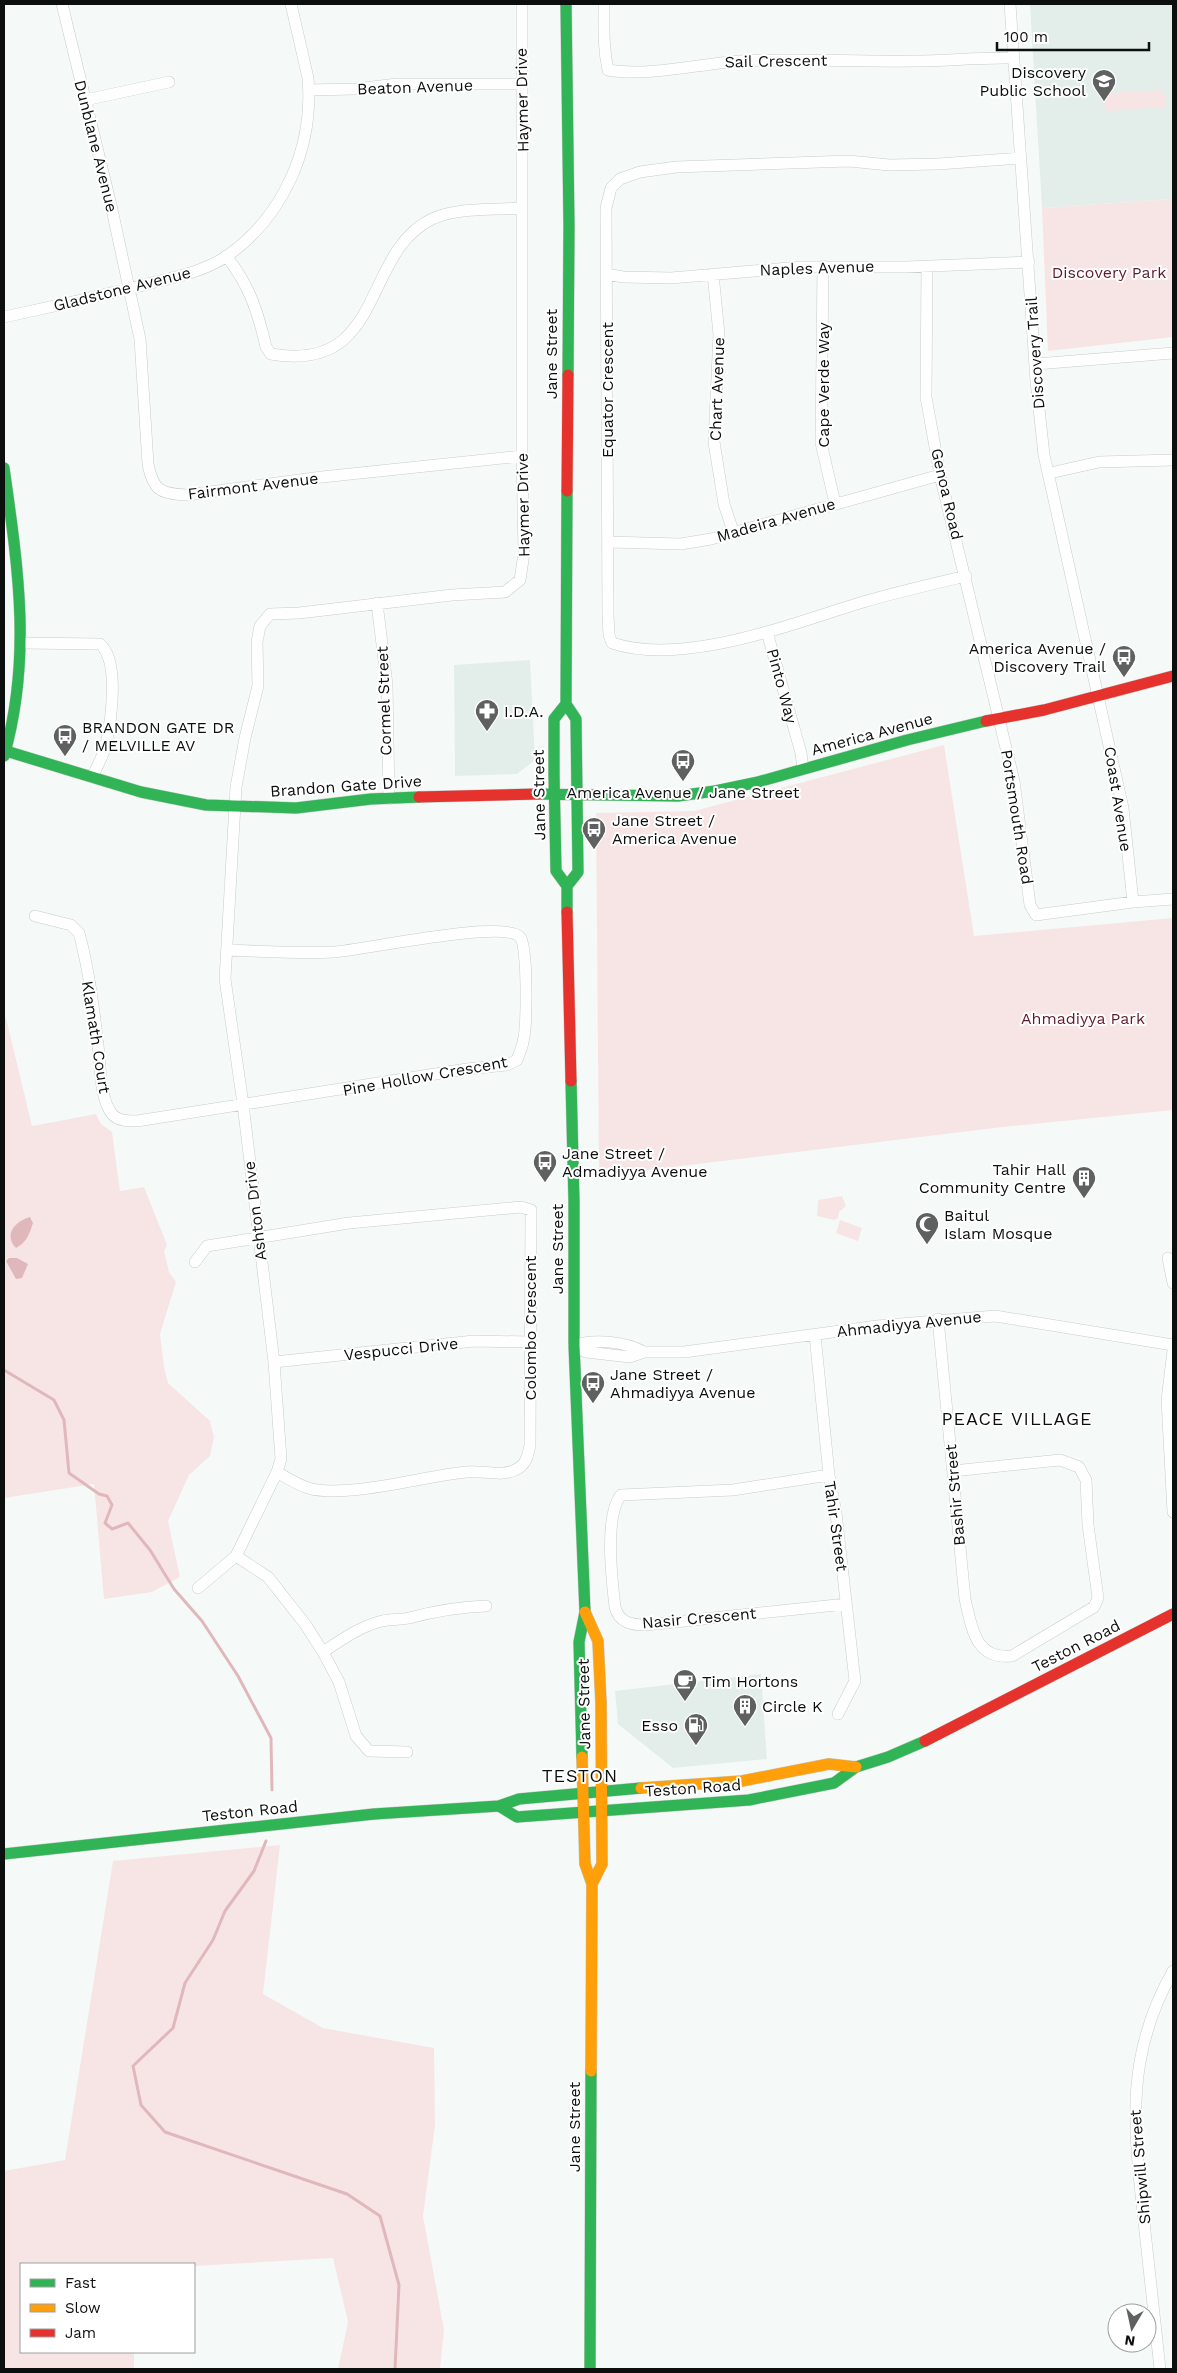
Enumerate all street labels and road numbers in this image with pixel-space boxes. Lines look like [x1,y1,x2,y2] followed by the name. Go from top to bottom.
[512,48,532,152] street label: Haymer Drive
[724,51,828,71] street label: Sail Crescent
[357,75,473,99] street label: Beaton Avenue
[70,78,122,214] street label: Dunblane Avenue
[759,257,875,279] street label: Naples Avenue
[51,263,193,315] street label: Gladstone Avenue
[1022,296,1048,410] street label: Discovery Trail
[542,308,561,399] street label: Jane Street
[598,322,617,458] street label: Equator Crescent
[814,322,833,448] street label: Cape Verde Way
[706,337,728,441] street label: Chart Avenue
[927,446,967,542] street label: Genoa Road
[513,453,533,557] street label: Haymer Drive
[187,469,319,503] street label: Fairmont Avenue
[714,494,838,546] street label: Madeira Avenue
[373,646,395,756] street label: Cormel Street
[763,646,801,726] street label: Pinto Way
[809,709,935,759] street label: America Avenue
[1100,745,1136,853] street label: Coast Avenue
[997,748,1037,886] street label: Portsmouth Road
[529,749,549,840] street label: Jane Street
[269,771,423,801] street label: Brandon Gate Drive
[78,979,114,1095] street label: Klamath Court
[341,1052,509,1100] street label: Pine Hollow Crescent
[239,1160,271,1262] street label: Ashton Drive
[548,1203,567,1294] street label: Jane Street
[521,1255,540,1401] street label: Colombo Crescent
[836,1307,982,1341] street label: Ahmadiyya Avenue
[343,1334,459,1364] street label: Vespucci Drive
[941,1443,969,1547] street label: Bashir Street
[820,1480,852,1573] street label: Tahir Street
[641,1604,757,1632] street label: Nasir Crescent
[1029,1616,1123,1676] street label: Teston Road
[574,1658,594,1749] street label: Jane Street
[644,1775,742,1801] street label: Teston Road
[201,1797,299,1825] street label: Teston Road
[565,2081,584,2172] street label: Jane Street
[1126,2109,1154,2225] street label: Shipwill Street

